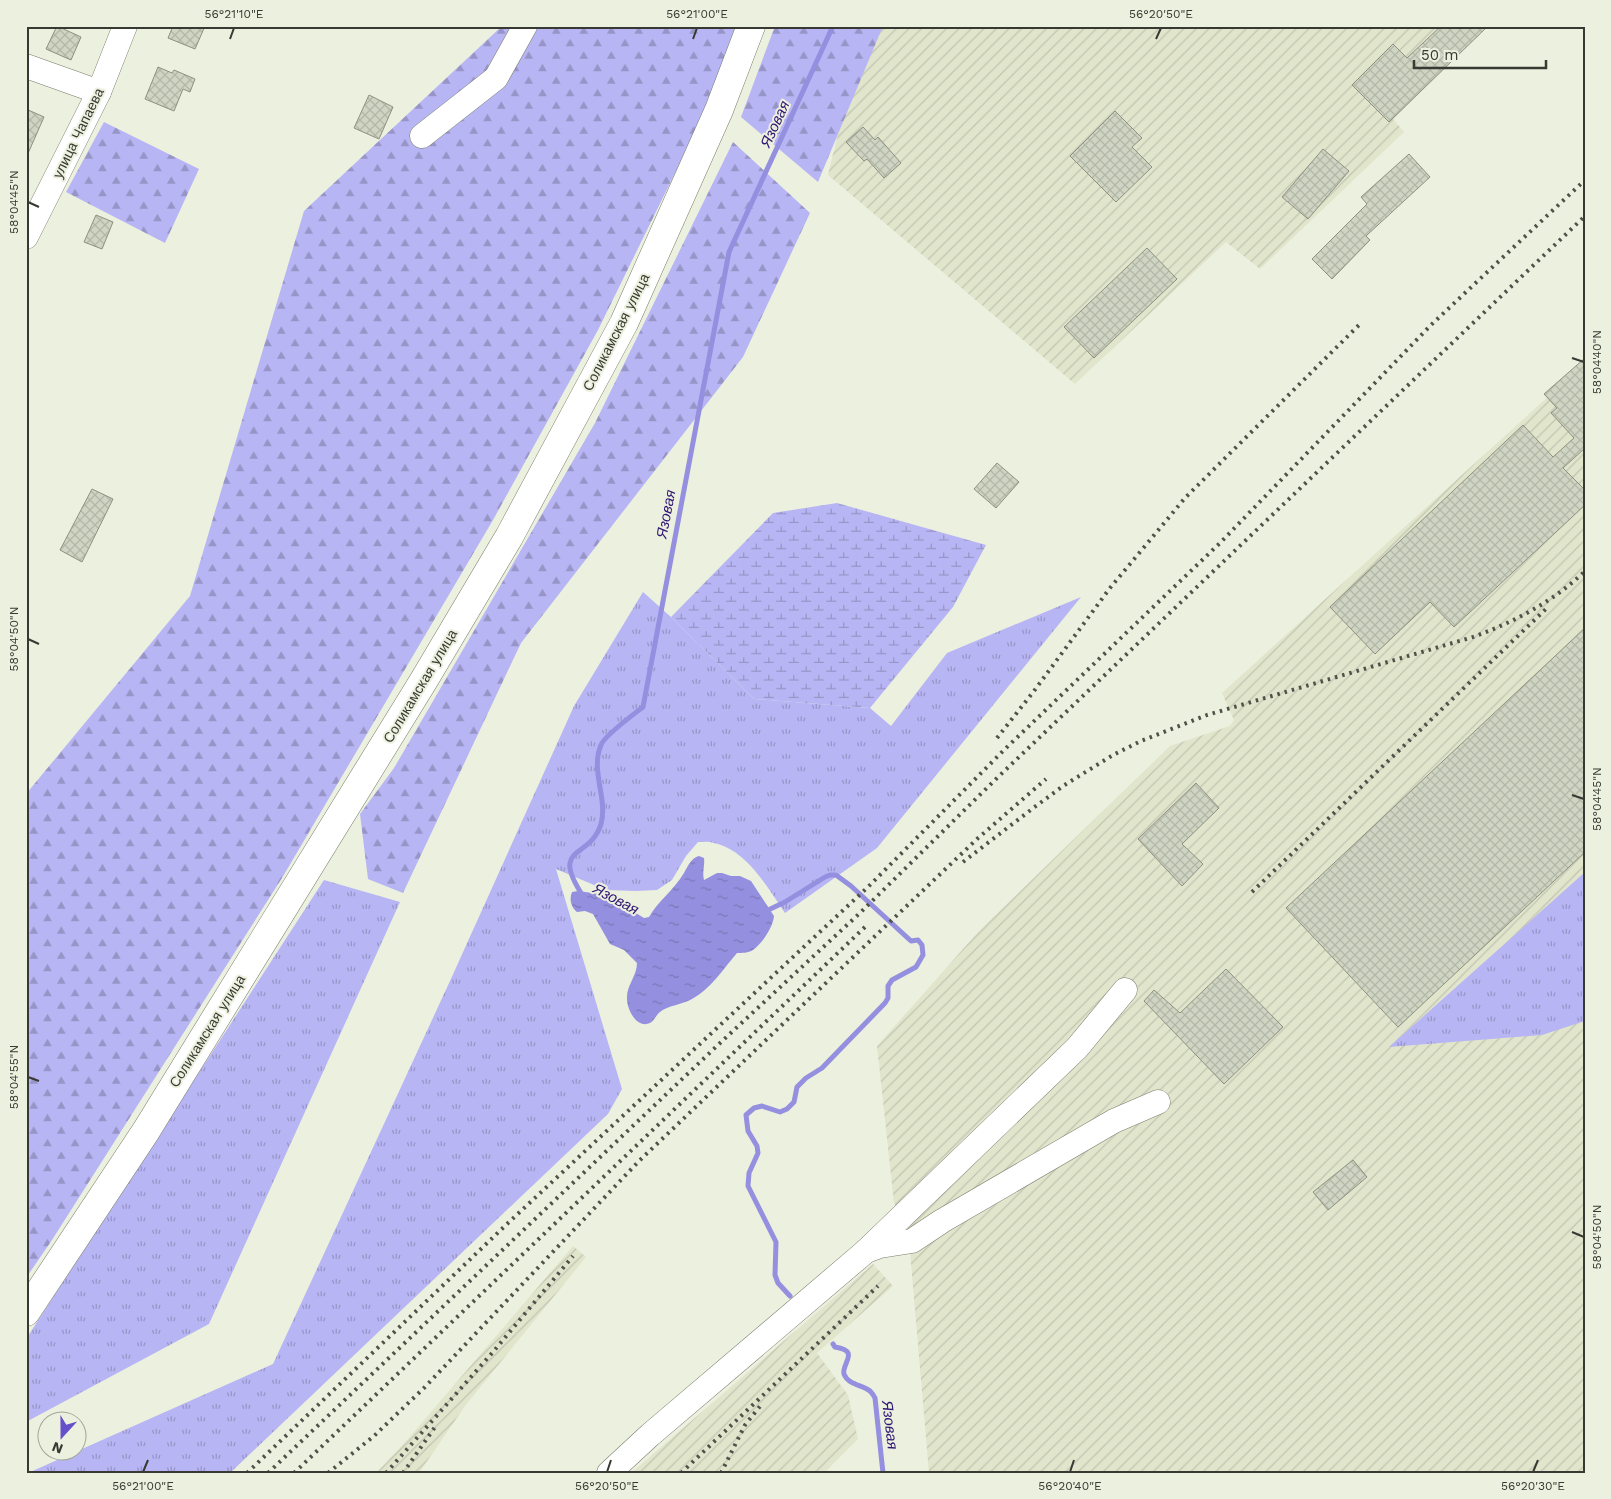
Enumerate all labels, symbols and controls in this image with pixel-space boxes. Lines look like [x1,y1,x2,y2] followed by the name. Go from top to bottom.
[205,7,264,21] text: 56°21'10"E
[666,7,728,21] text: 56°21'00"E
[1129,7,1193,21] text: 56°20'50"E
[1414,38,1546,70] scale bar
[1421,46,1458,64] text: 50 m
[49,85,107,181] street label: улица Чапаева
[756,98,794,151] water label: Язовая
[7,170,21,234] text: 58°04'45"N
[579,270,653,393] street label: Соликамская улица
[1590,330,1604,394] text: 58°04'40"N
[652,488,680,541] water label: Язовая
[7,607,21,672] text: 58°04'50"N
[380,626,460,746] street label: Соликамская улица
[1590,767,1604,831] text: 58°04'45"N
[589,879,642,919] water label: Язовая
[166,972,248,1090] street label: Соликамская улица
[7,1045,21,1109] text: 58°04'55"N
[1590,1205,1604,1270] text: 58°04'50"N
[878,1398,902,1451] water label: Язовая
[38,1412,88,1462] north arrow
[50,1439,65,1457] text: N
[112,1479,174,1493] text: 56°21'00"E
[575,1479,639,1493] text: 56°20'50"E
[1038,1479,1102,1493] text: 56°20'40"E
[1501,1479,1565,1493] text: 56°20'30"E

